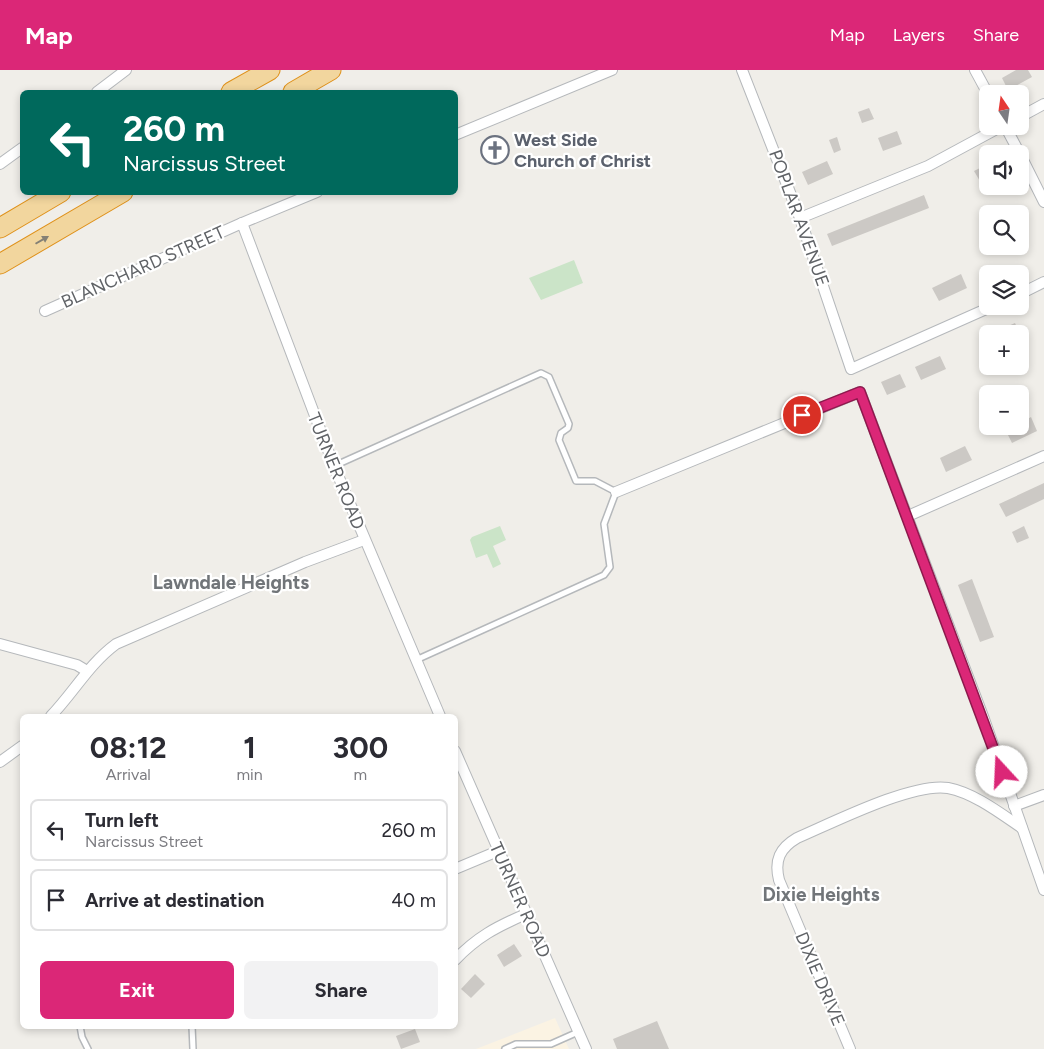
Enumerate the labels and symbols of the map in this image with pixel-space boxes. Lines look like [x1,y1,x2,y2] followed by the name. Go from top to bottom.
[979,85,1029,135] north arrow
[514,129,651,172] place label: West Side Church of Christ
[480,135,510,165] church icon: West Side Church of Christ
[764,147,834,289] street label: POPLAR AVENUE
[58,221,228,313] street label: BLANCHARD STREET
[36,235,49,244] one-way arrow
[781,394,823,436] pin
[303,409,369,533] street label: TURNER ROAD
[153,571,309,594] district label: Lawndale Heights
[975,745,1027,797] position arrow
[485,839,555,961] street label: TURNER ROAD
[763,883,880,906] district label: Dixie Heights
[790,929,850,1029] street label: DIXIE DRIVE

